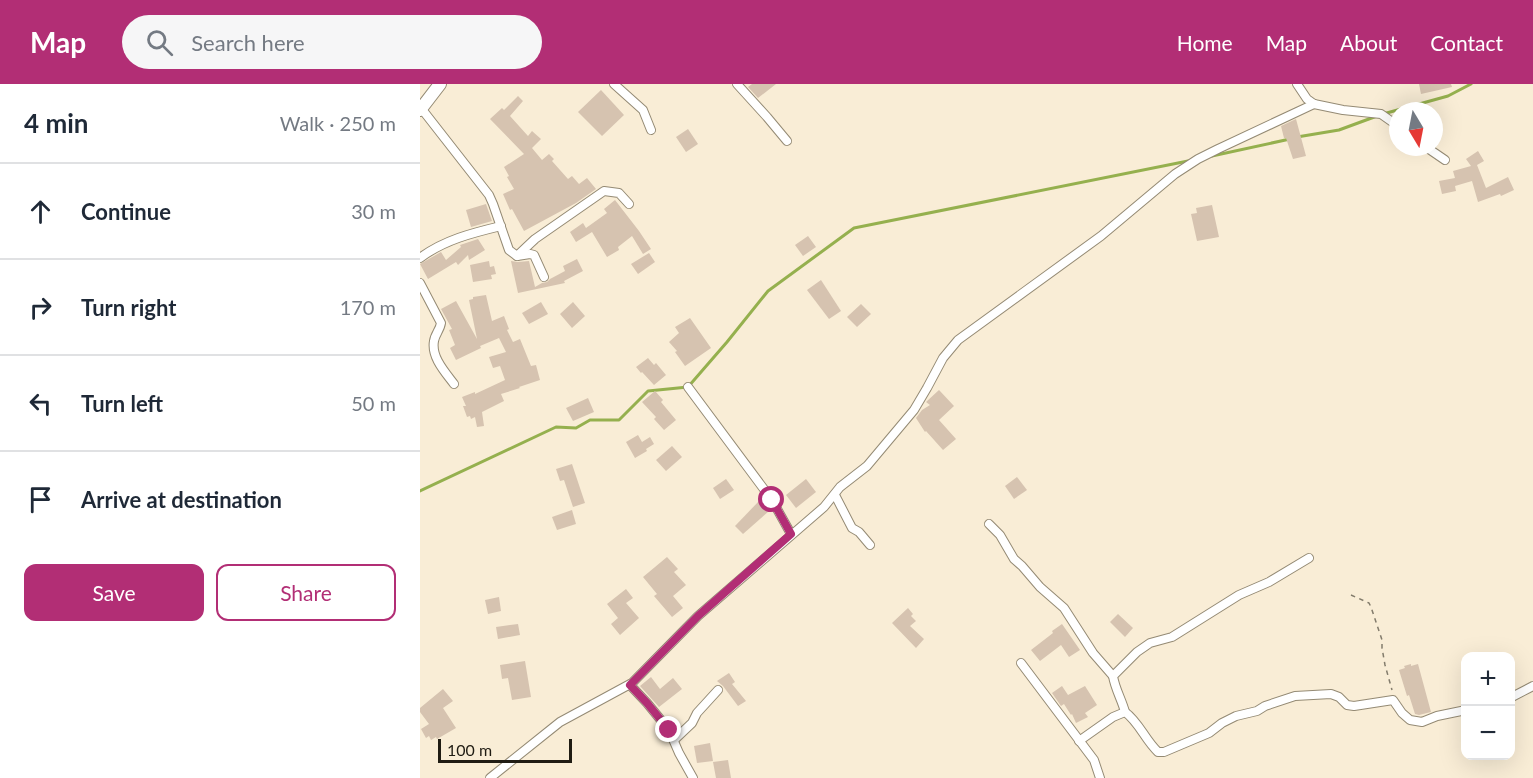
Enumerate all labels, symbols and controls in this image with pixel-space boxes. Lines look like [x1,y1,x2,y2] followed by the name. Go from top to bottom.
[122,15,542,69] search box
[30,25,86,59] text: Map
[143,26,176,59] icon: search
[191,29,305,56] text: Search here
[1177,30,1233,55] text: Home
[1266,30,1307,55] text: Map
[1340,30,1397,55] text: About
[1430,30,1503,55] text: Contact
[1389,102,1443,156] north arrow
[24,107,88,139] text: 4 min
[280,111,396,135] text: Walk · 250 m
[24,195,57,228] icon: ahead
[81,198,171,225] text: Continue
[351,199,396,223] text: 30 m
[24,291,57,324] icon: right
[81,294,176,321] text: Turn right
[340,295,396,319] text: 170 m
[24,387,57,420] icon: left
[81,390,163,417] text: Turn left
[351,391,396,415] text: 50 m
[24,483,57,516] icon: arrive
[81,486,282,513] text: Arrive at destination
[758,486,784,512] route start
[24,564,204,621] button: Save
[216,564,396,621] button: Share
[1461,652,1515,760] map controls
[1461,652,1515,706] button: +
[1461,706,1515,760] button: −
[655,716,681,742] route end
[438,736,572,764] scale bar
[447,740,492,759] text: 100 m

